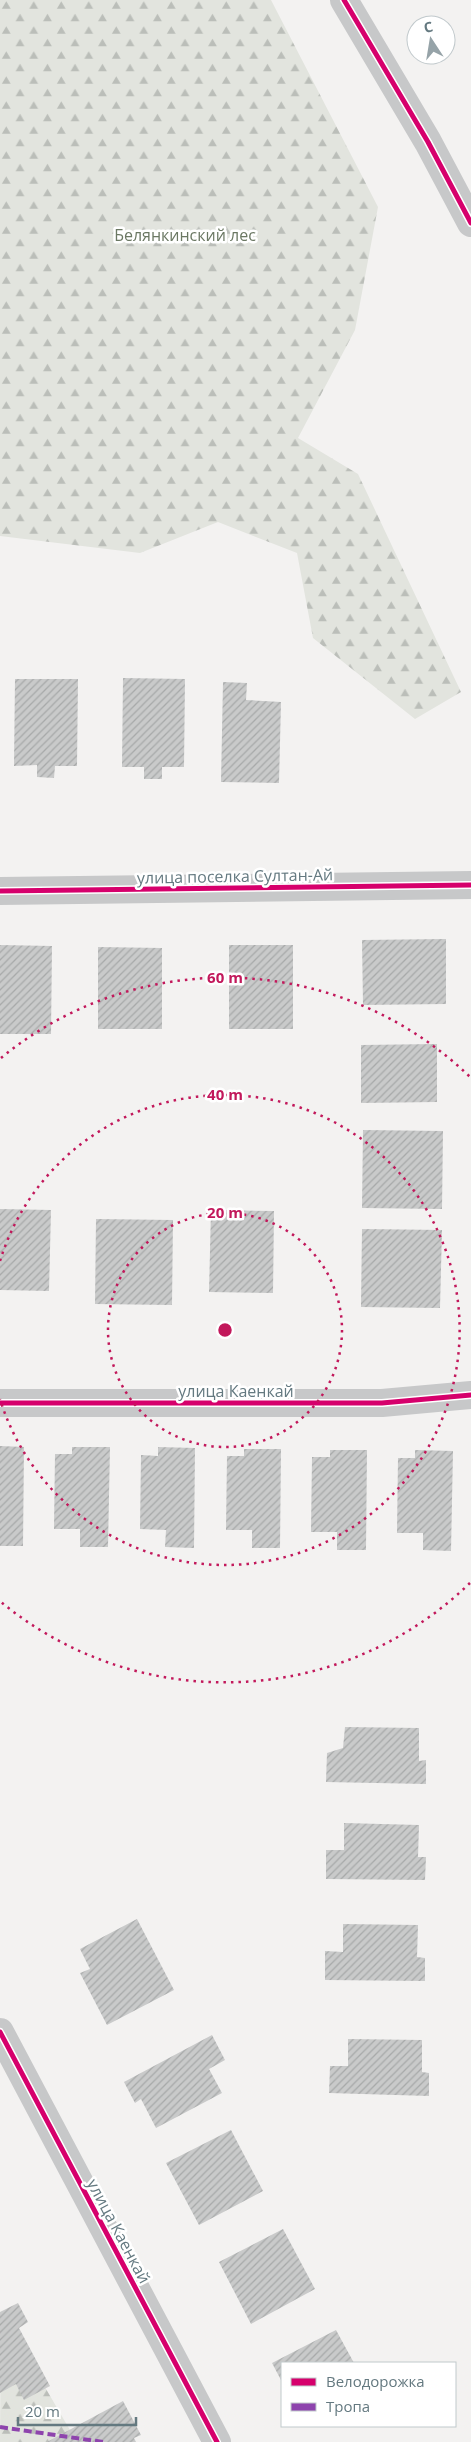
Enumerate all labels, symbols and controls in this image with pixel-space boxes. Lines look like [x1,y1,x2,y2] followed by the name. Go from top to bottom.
[406,15,456,65] north arrow
[422,17,435,37] text: С
[114,224,256,246] park label: Белянкинский лес
[137,863,333,889] street label: улица поселка Султан-Ай
[207,967,243,987] text: 60 m
[207,1084,243,1104] text: 40 m
[207,1202,243,1222] text: 20 m
[216,1321,234,1339] centre of rings
[178,1380,294,1402] street label: улица Каенкай
[82,2175,156,2287] street label: улица Каенкай
[281,2362,456,2427] legend
[326,2371,425,2391] text: Велодорожка
[18,2394,135,2426] scale bar
[326,2396,370,2416] text: Тропа
[25,2401,60,2421] text: 20 m

